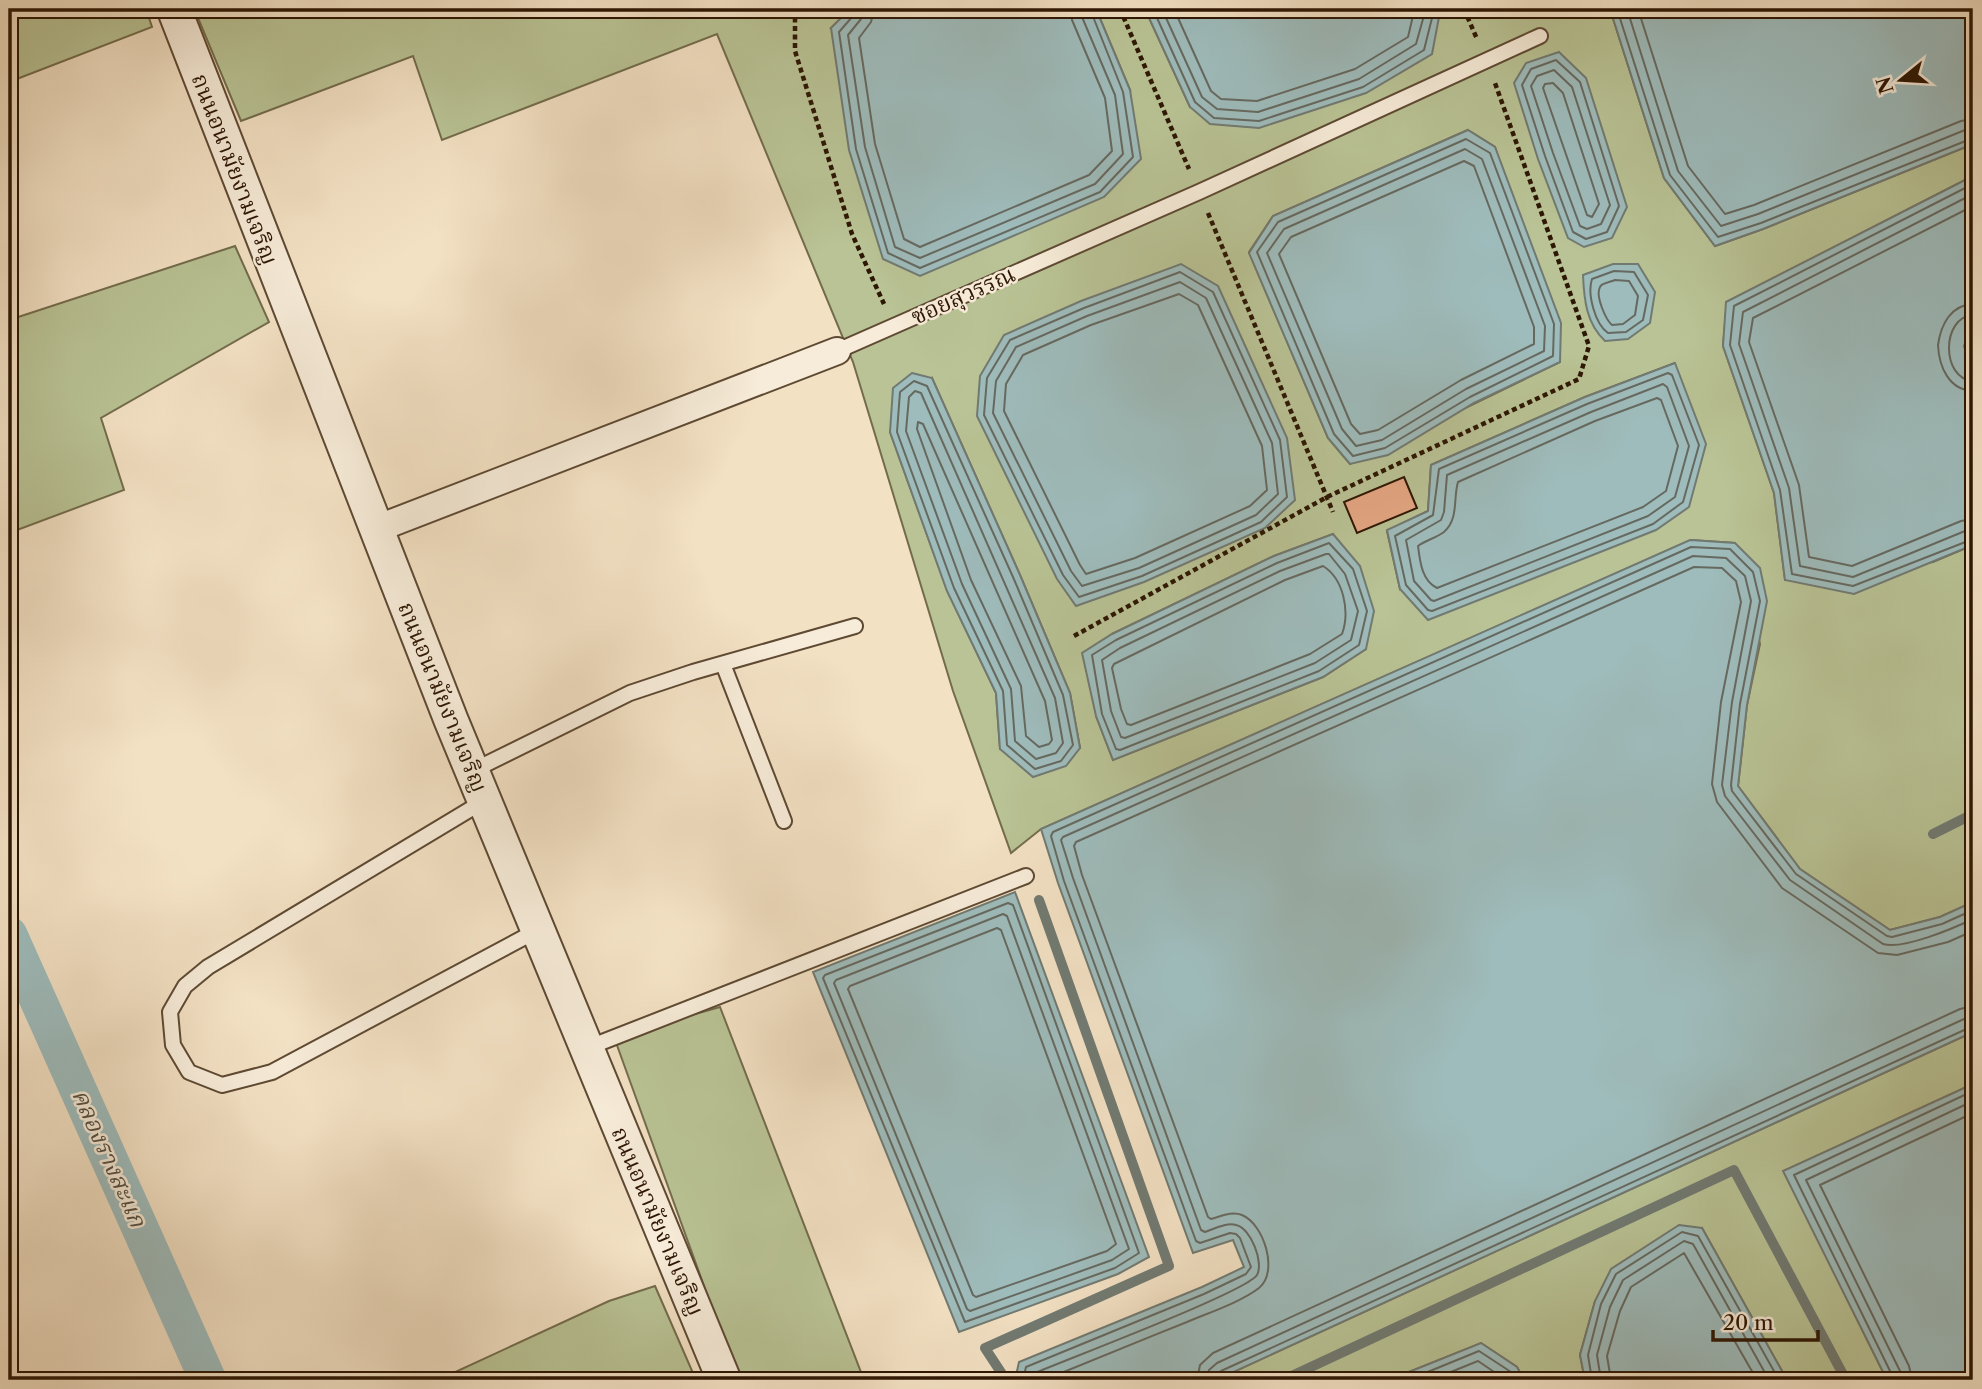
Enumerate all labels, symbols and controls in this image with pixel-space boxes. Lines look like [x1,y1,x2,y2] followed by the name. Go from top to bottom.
[1867,46,1937,116] north arrow
[186,69,284,269] street label: ถนนอนามัยงามเจริญ
[1872,74,1899,97] text: N
[907,260,1020,331] street label: ซอยสุวรรณ
[392,598,494,796] street label: ถนนอนามัยงามเจริญ
[66,1084,153,1232] water label: คลองรางสะแก
[606,1122,710,1320] street label: ถนนอนามัยงามเจริญ
[1713,1298,1818,1342] scale bar
[1723,1310,1774,1335] text: 20 m

